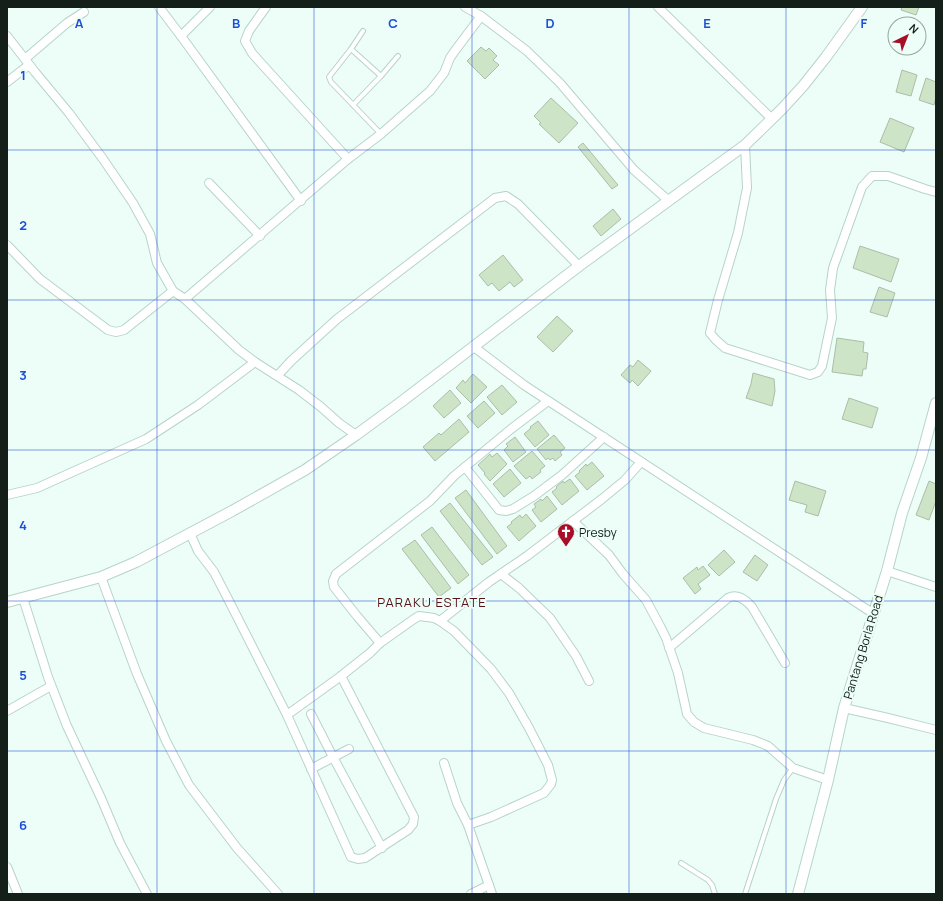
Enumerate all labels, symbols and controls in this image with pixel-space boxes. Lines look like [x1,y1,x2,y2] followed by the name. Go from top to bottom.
[75,14,84,32] text: A
[232,14,240,32] text: B
[388,14,398,32] text: C
[545,14,555,32] text: D
[703,14,711,32] text: E
[861,14,868,32] text: F
[887,16,927,56] north arrow
[906,20,922,37] text: N
[20,66,26,84] text: 1
[19,216,27,234] text: 2
[19,366,27,384] text: 3
[19,516,27,534] text: 4
[556,522,576,547] church icon: Presby
[579,524,618,541] place label: Presby
[377,593,487,611] district label: PARAKU ESTATE
[839,593,887,701] street label: Pantang Borla Road
[19,666,27,684] text: 5
[19,816,27,834] text: 6

